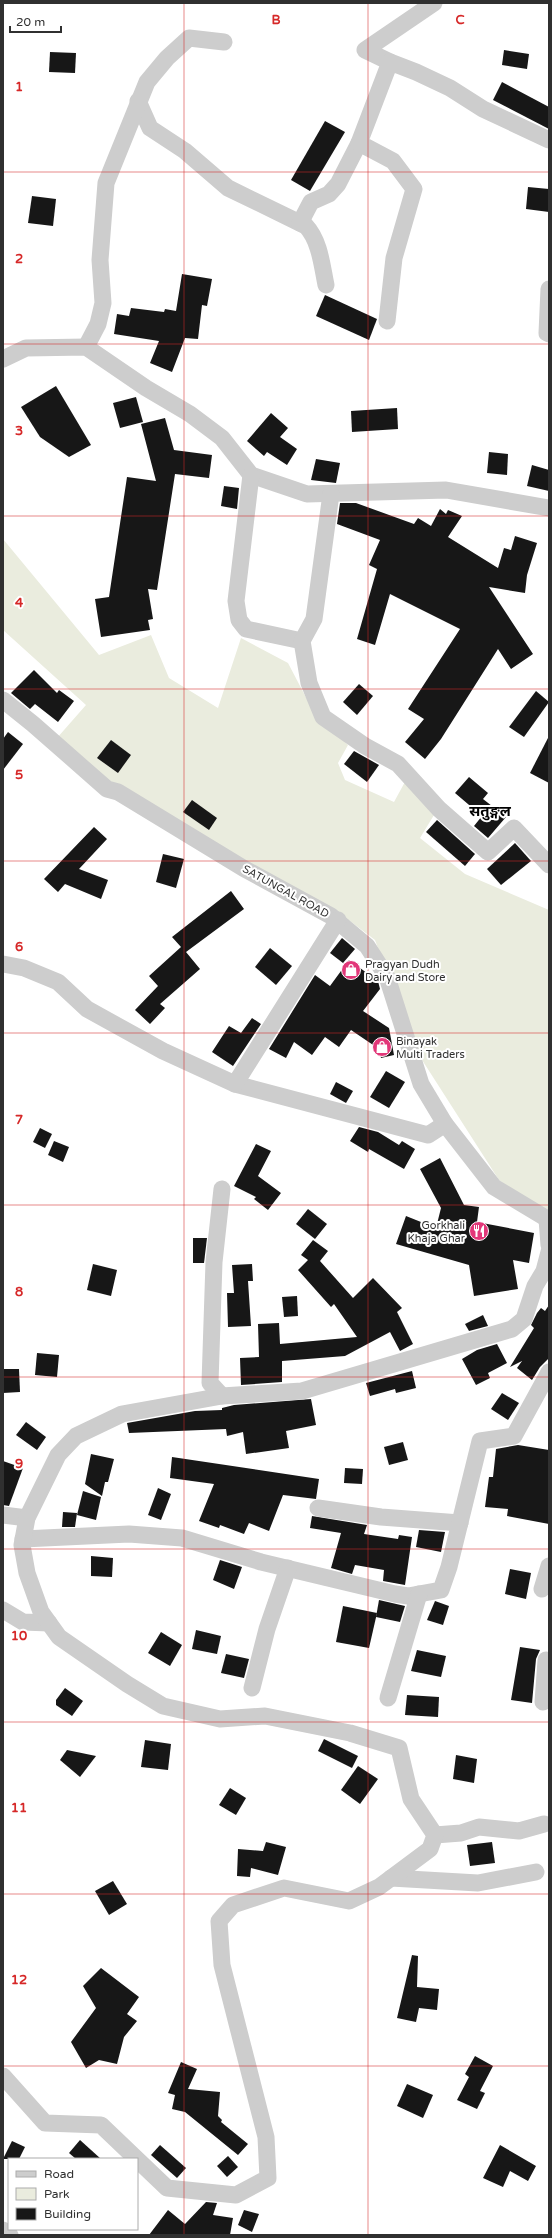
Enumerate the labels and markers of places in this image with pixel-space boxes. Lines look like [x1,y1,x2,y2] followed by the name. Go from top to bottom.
[365,958,445,984] place label: Pragyan Dudh Dairy and Store
[340,959,362,981] shop icon: Pragyan Dudh Dairy and Store
[396,1035,465,1061] place label: Binayak Multi Traders
[371,1036,393,1058] shop icon: Binayak Multi Traders
[407,1219,466,1245] place label: Gorkhali Khaja Ghar
[468,1220,490,1242] restaurant icon: Gorkhali Khaja Ghar

